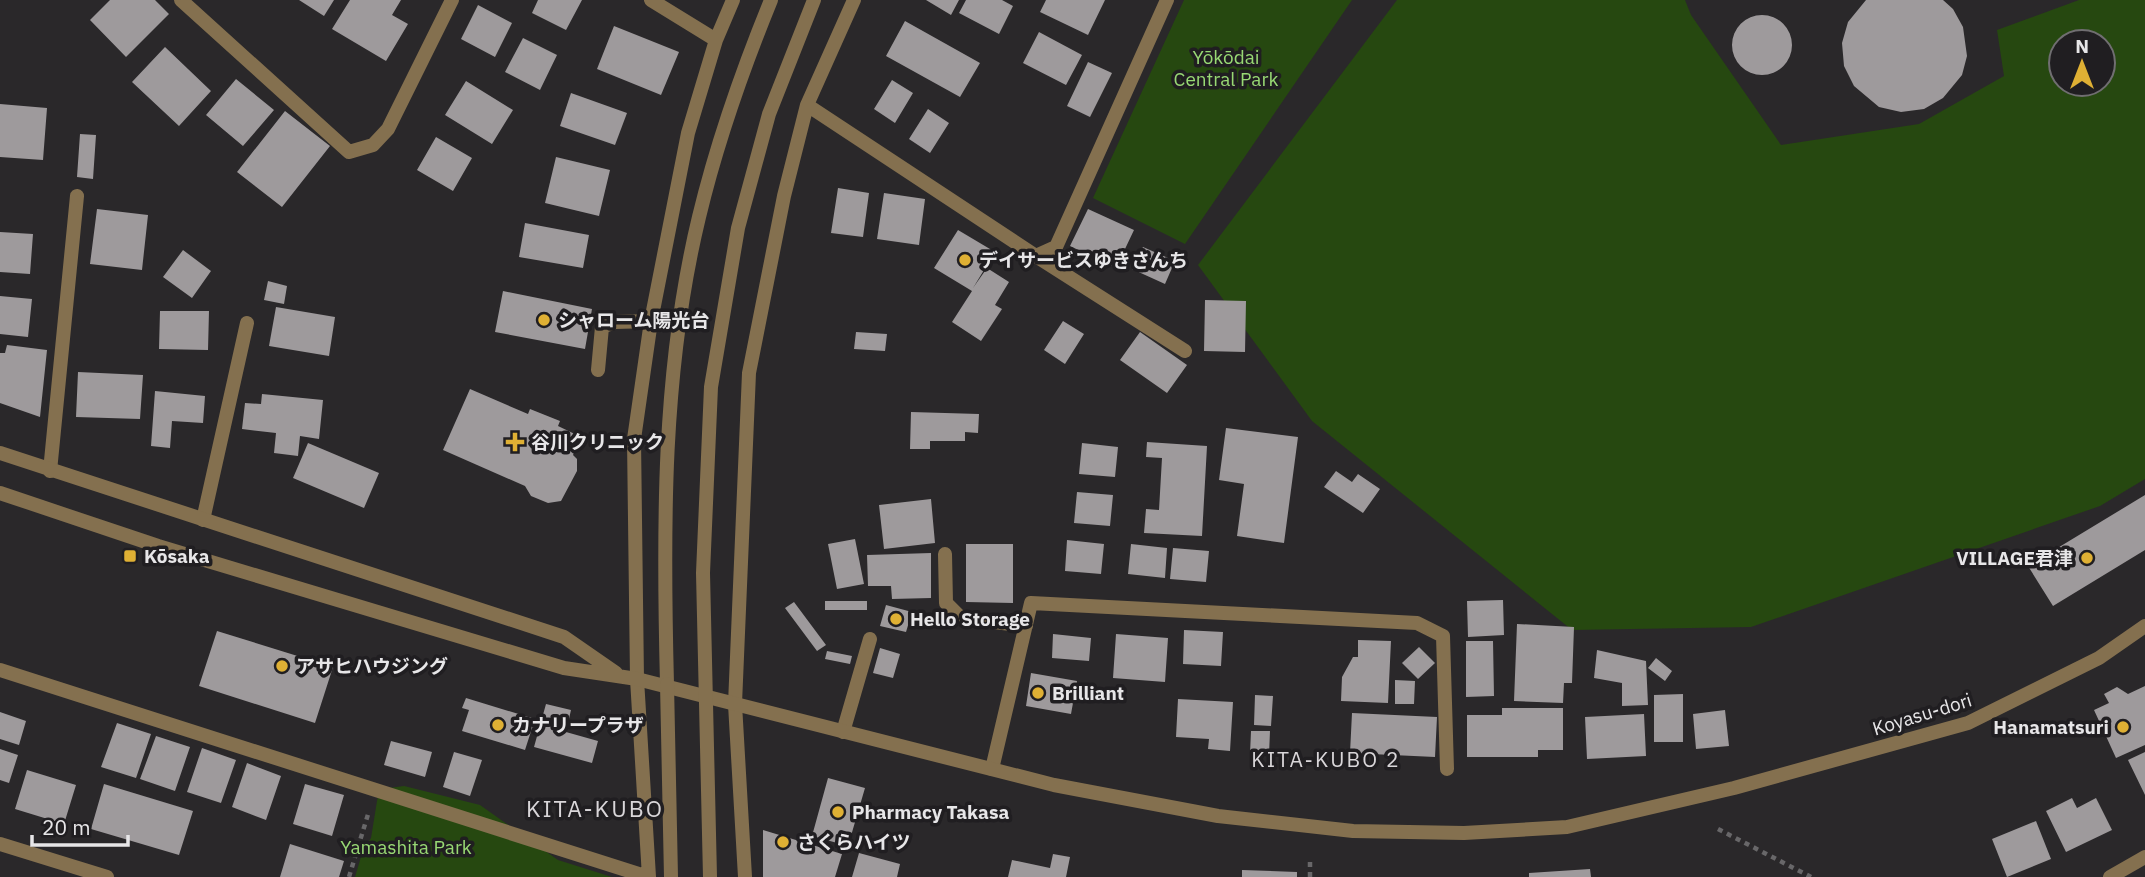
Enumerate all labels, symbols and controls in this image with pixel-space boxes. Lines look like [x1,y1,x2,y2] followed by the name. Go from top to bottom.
[2047,28,2117,98] north arrow
[2075,34,2089,58] text: N
[1174,45,1278,91] park label: Yōkōdai Central Park
[979,248,1188,272] place label: デイサービスゆきさんち
[957,252,973,268] marker: デイサービスゆきさんち
[558,308,709,332] place label: シャローム陽光台
[536,312,552,328] marker: シャローム陽光台
[531,430,664,454] place label: 谷川クリニック
[505,432,525,452] marker: 谷川クリニック
[144,544,210,568] place label: Kōsaka
[1956,546,2073,570] place label: VILLAGE君津
[122,548,138,564] marker: Kōsaka
[2079,550,2095,566] marker: VILLAGE君津
[910,607,1030,631] place label: Hello Storage
[888,611,904,627] marker: Hello Storage
[296,654,448,678] place label: アサヒハウジング
[274,658,290,674] marker: アサヒハウジング
[1052,681,1124,705] place label: Brilliant
[1030,685,1046,701] marker: Brilliant
[1869,688,1975,740] street label: Koyasu-dori
[512,713,644,737] place label: カナリープラザ
[1993,715,2109,739] place label: Hanamatsuri
[490,717,506,733] marker: カナリープラザ
[2115,719,2131,735] marker: Hanamatsuri
[1251,745,1401,773] district label: KITA-KUBO 2
[526,793,664,823] district label: KITA-KUBO
[852,800,1009,824] place label: Pharmacy Takasa
[32,804,128,848] scale bar
[830,804,846,820] marker: Pharmacy Takasa
[42,813,91,841] text: 20 m
[797,830,911,854] place label: さくらハイツ
[775,834,791,850] marker: さくらハイツ
[340,835,472,859] park label: Yamashita Park

